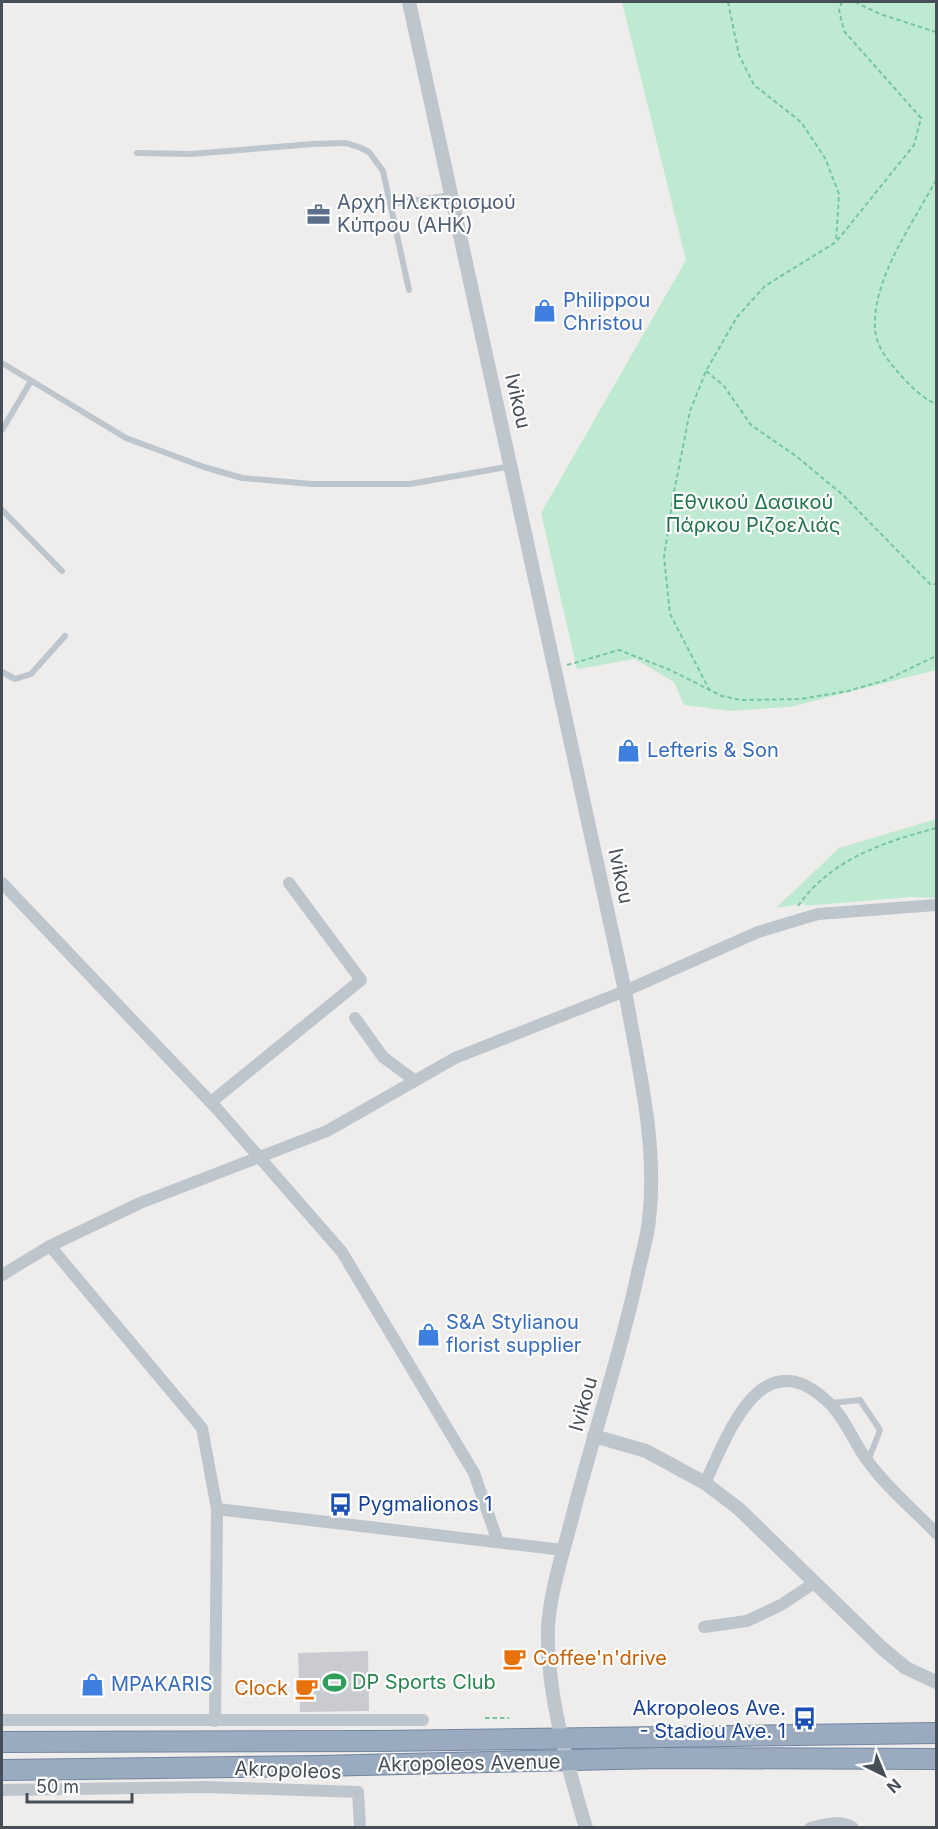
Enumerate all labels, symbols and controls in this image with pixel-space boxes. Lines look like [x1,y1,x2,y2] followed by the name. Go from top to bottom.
[337,190,516,237] place label: Αρχή Ηλεκτρισμού Κύπρου (ΑΗΚ)
[306,201,332,227] office icon: Αρχή Ηλεκτρισμού Κύπρου (ΑΗΚ)
[563,288,650,335] place label: Philippou Christou
[532,298,558,324] shop icon: Philippou Christou
[500,371,536,431] street label: Ivikou
[666,490,840,537] park label: Εθνικού Δασικού Πάρκου Ριζοελιάς
[616,737,642,763] shop icon: Lefteris & Son
[647,738,779,762] place label: Lefteris & Son
[603,846,639,906] street label: Ivikou
[446,1310,582,1357] place label: S&A Stylianou florist supplier
[415,1321,441,1347] shop icon: S&A Stylianou florist supplier
[564,1374,602,1434] street label: Ivikou
[327,1491,353,1517] bus stop icon: Pygmalionos 1
[358,1492,492,1516] place label: Pygmalionos 1
[502,1645,528,1671] cafe icon: Coffee'n'drive
[533,1646,667,1670] place label: Coffee'n'drive
[321,1669,347,1695] sports icon: DP Sports Club
[352,1670,496,1694] place label: DP Sports Club
[80,1671,106,1697] shop icon: MPAKARIS
[111,1672,212,1696] place label: MPAKARIS
[293,1675,319,1701] cafe icon: Clock
[234,1676,288,1700] place label: Clock
[632,1696,786,1743] place label: Akropoleos Ave. - Stadiou Ave. 1
[791,1706,817,1732] bus stop icon: Akropoleos Ave. - Stadiou Ave. 1
[854,1745,914,1805] north arrow
[377,1749,561,1777] street label: Akropoleos Avenue
[234,1756,342,1784] street label: Akropoleos
[27,1766,132,1804] scale bar
[883,1774,906,1797] text: N
[36,1776,79,1797] text: 50 m

